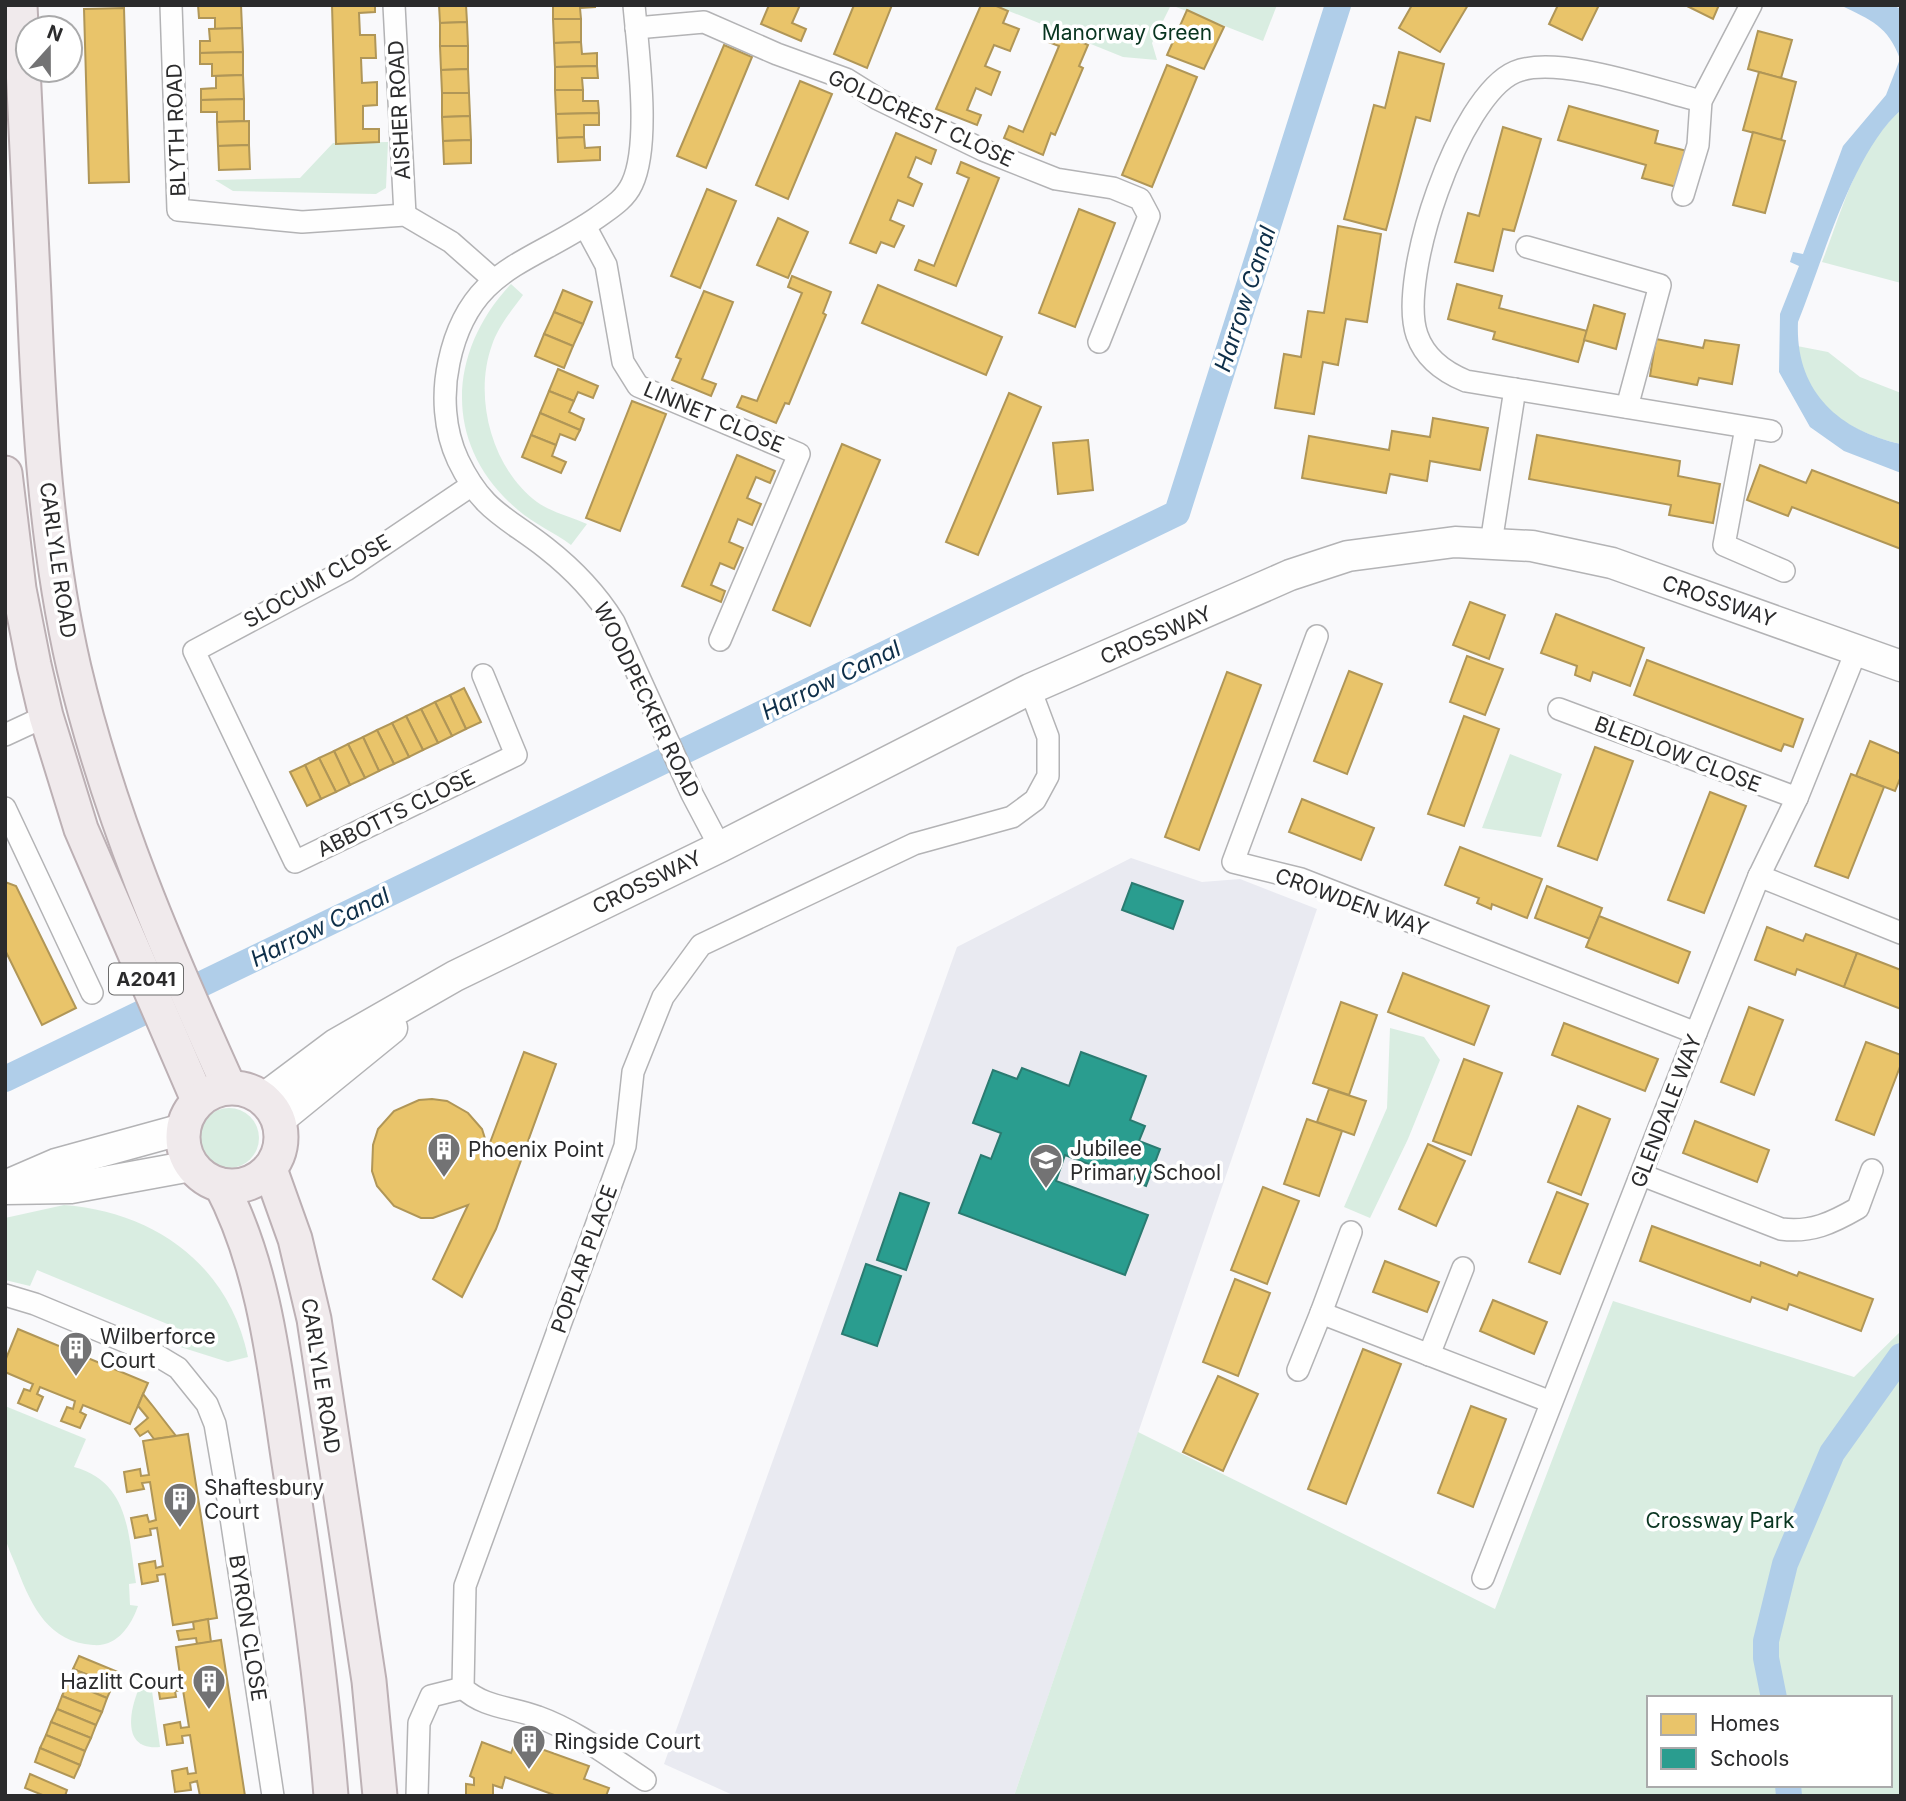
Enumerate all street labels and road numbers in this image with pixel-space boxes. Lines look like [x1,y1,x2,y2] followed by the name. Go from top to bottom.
[383,40,415,180] street label: AISHER ROAD
[161,63,191,197] street label: BLYTH ROAD
[824,64,1018,172] street label: GOLDCREST CLOSE
[640,376,788,458] street label: LINNET CLOSE
[35,480,81,640] street label: CARLYLE ROAD
[239,529,395,633] street label: SLOCUM CLOSE
[1659,570,1779,632] street label: CROSSWAY
[589,598,705,802] street label: WOODPECKER ROAD
[1097,600,1215,670] street label: CROSSWAY
[1591,711,1765,797] street label: BLEDLOW CLOSE
[313,764,479,862] street label: ABBOTTS CLOSE
[588,845,706,919] street label: CROSSWAY
[1272,863,1432,941] street label: CROWDEN WAY
[109,964,183,995] road number: A2041
[1625,1031,1707,1191] street label: GLENDALE WAY
[546,1182,622,1336] street label: POPLAR PLACE
[296,1296,346,1456] street label: CARLYLE ROAD
[224,1553,272,1703] street label: BYRON CLOSE

